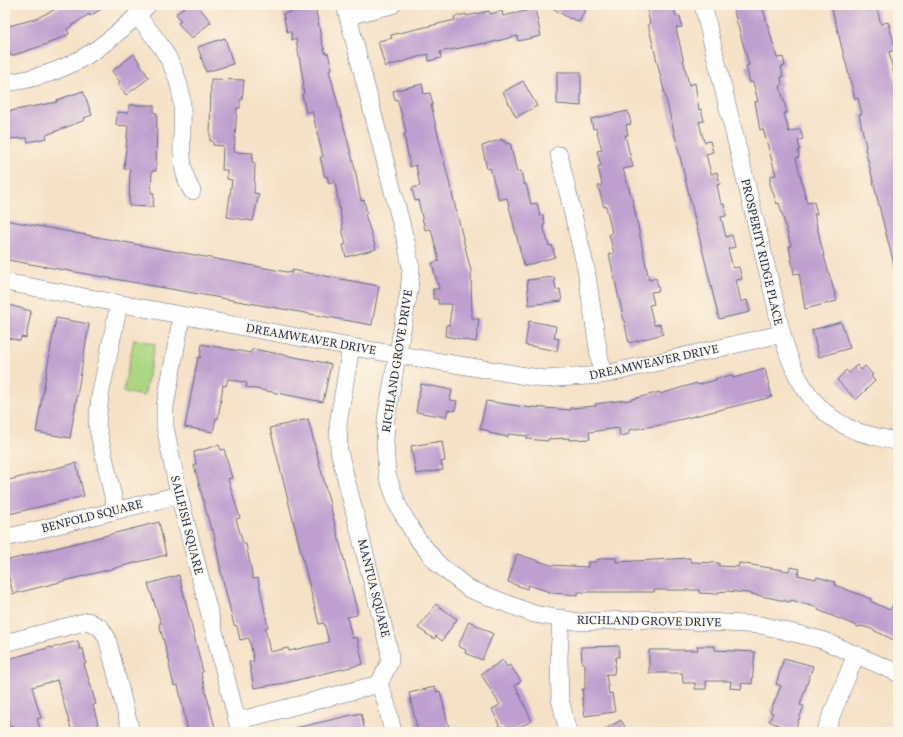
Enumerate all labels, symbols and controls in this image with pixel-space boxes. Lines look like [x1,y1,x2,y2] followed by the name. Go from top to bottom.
[736,177,786,327] street label: PROSPERITY RIDGE PLACE
[379,288,417,434] street label: RICHLAND GROVE DRIVE
[245,321,377,359] street label: DREAMWEAVER DRIVE
[588,341,720,385] street label: DREAMWEAVER DRIVE
[166,474,206,577] street label: SAILFISH SQUARE
[40,497,145,537] street label: BENFOLD SQUARE
[353,537,393,639] street label: MANTUA SQUARE
[577,613,721,631] street label: RICHLAND GROVE DRIVE

